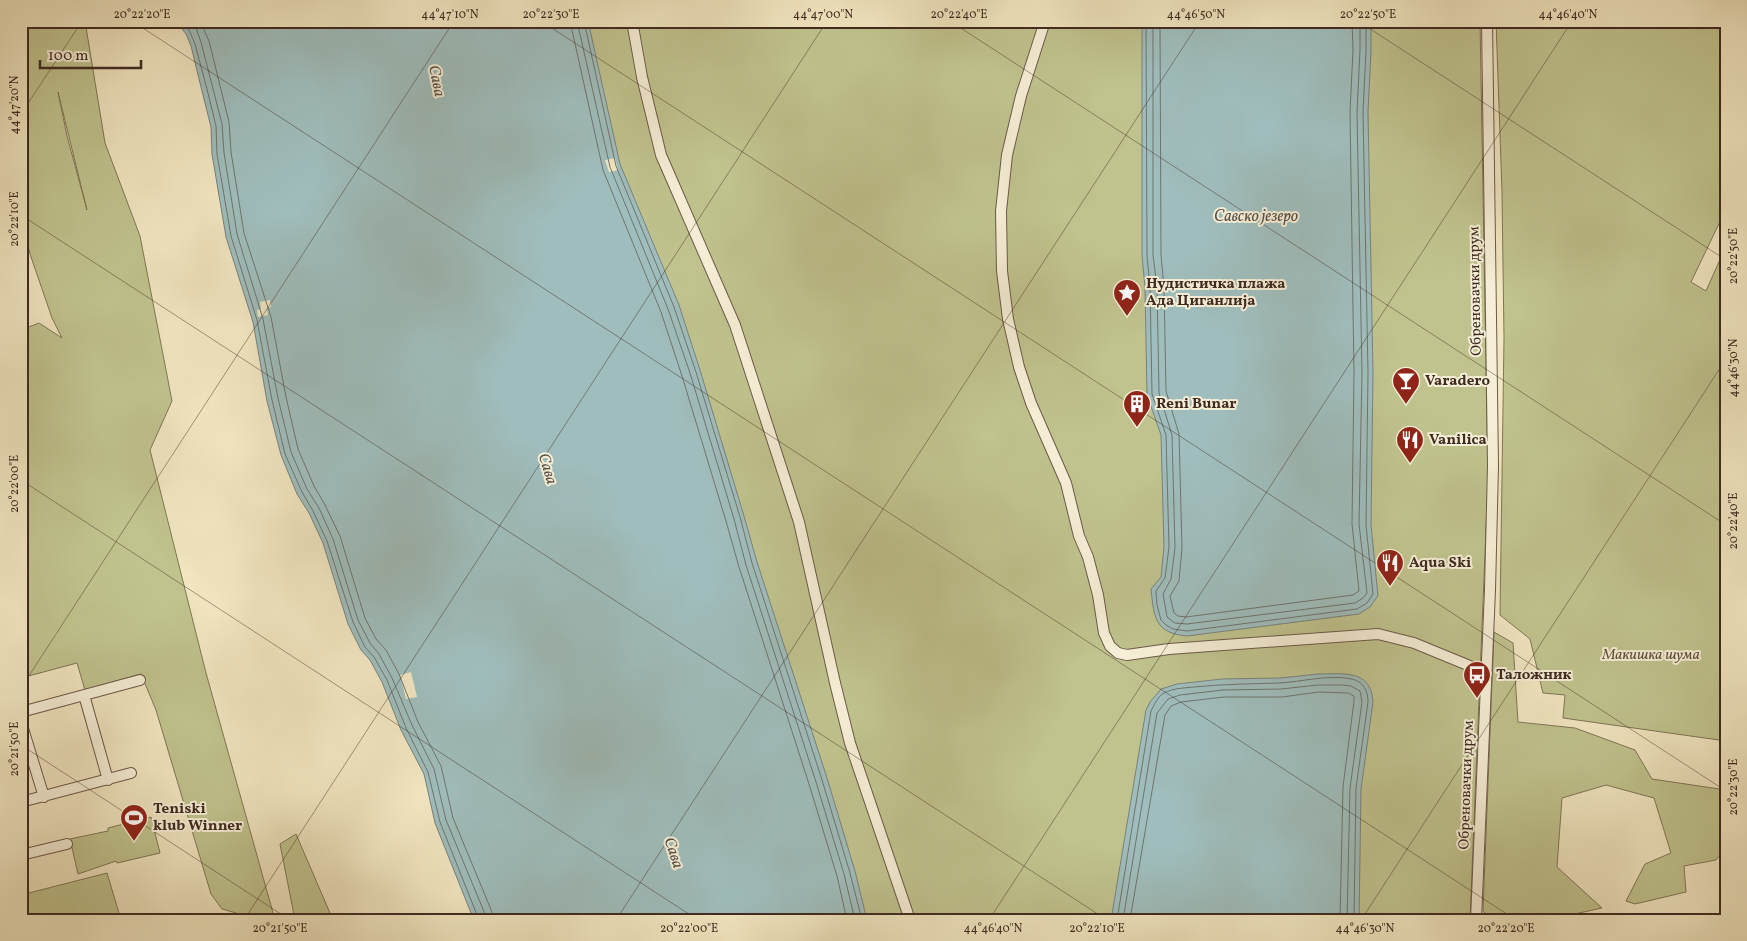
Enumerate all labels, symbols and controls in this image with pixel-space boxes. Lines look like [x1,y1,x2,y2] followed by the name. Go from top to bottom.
[113,7,171,23] text: 20°22'20"E
[421,7,479,23] text: 44°47'10"N
[523,7,579,23] text: 20°22'30"E
[793,7,853,23] text: 44°47'00"N
[931,7,987,23] text: 20°22'40"E
[1167,7,1225,23] text: 44°46'50"N
[1340,7,1396,23] text: 20°22'50"E
[1539,7,1598,23] text: 44°46'40"N
[40,38,141,70] scale bar
[48,46,88,67] text: 100 m
[422,63,450,99] water label: Сава
[7,75,23,135] text: 44°47'20"N
[7,191,23,247] text: 20°22'10"E
[1214,206,1299,228] water label: Савско језеро
[1464,226,1488,356] street label: Обреновачки друм
[1726,228,1742,284] text: 20°22'50"E
[1146,274,1286,312] place label: Нудистичка плажа Ада Циганлија
[1112,278,1142,317] place icon: Нудистичка плажа Ада Циганлија
[1726,338,1742,397] text: 44°46'30"N
[1391,366,1421,405] bar icon: Varadero
[1425,371,1490,392] place label: Varadero
[1122,389,1152,428] building icon: Reni Bunar
[1156,394,1236,415] place label: Reni Bunar
[1395,425,1425,464] restaurant icon: Vanilica
[1429,430,1487,451] place label: Vanilica
[532,451,562,488] water label: Сава
[7,455,23,513] text: 20°22'00"E
[1726,493,1742,549] text: 20°22'40"E
[1375,548,1405,587] restaurant icon: Aqua Ski
[1409,553,1471,574] place label: Aqua Ski
[1601,645,1700,666] park label: Макишка шума
[1462,660,1492,699] bus stop icon: Таложник
[1496,665,1572,686] place label: Таложник
[1454,720,1480,850] street label: Обреновачки друм
[7,722,23,776] text: 20°21'50"E
[1726,759,1742,815] text: 20°22'30"E
[153,799,242,837] place label: Teniski klub Winner
[119,803,149,842] sports icon: Teniski klub Winner
[658,835,688,872] water label: Сава
[253,921,307,937] text: 20°21'50"E
[660,921,718,937] text: 20°22'00"E
[964,921,1023,937] text: 44°46'40"N
[1069,921,1125,937] text: 20°22'10"E
[1336,921,1395,937] text: 44°46'30"N
[1477,921,1535,937] text: 20°22'20"E

